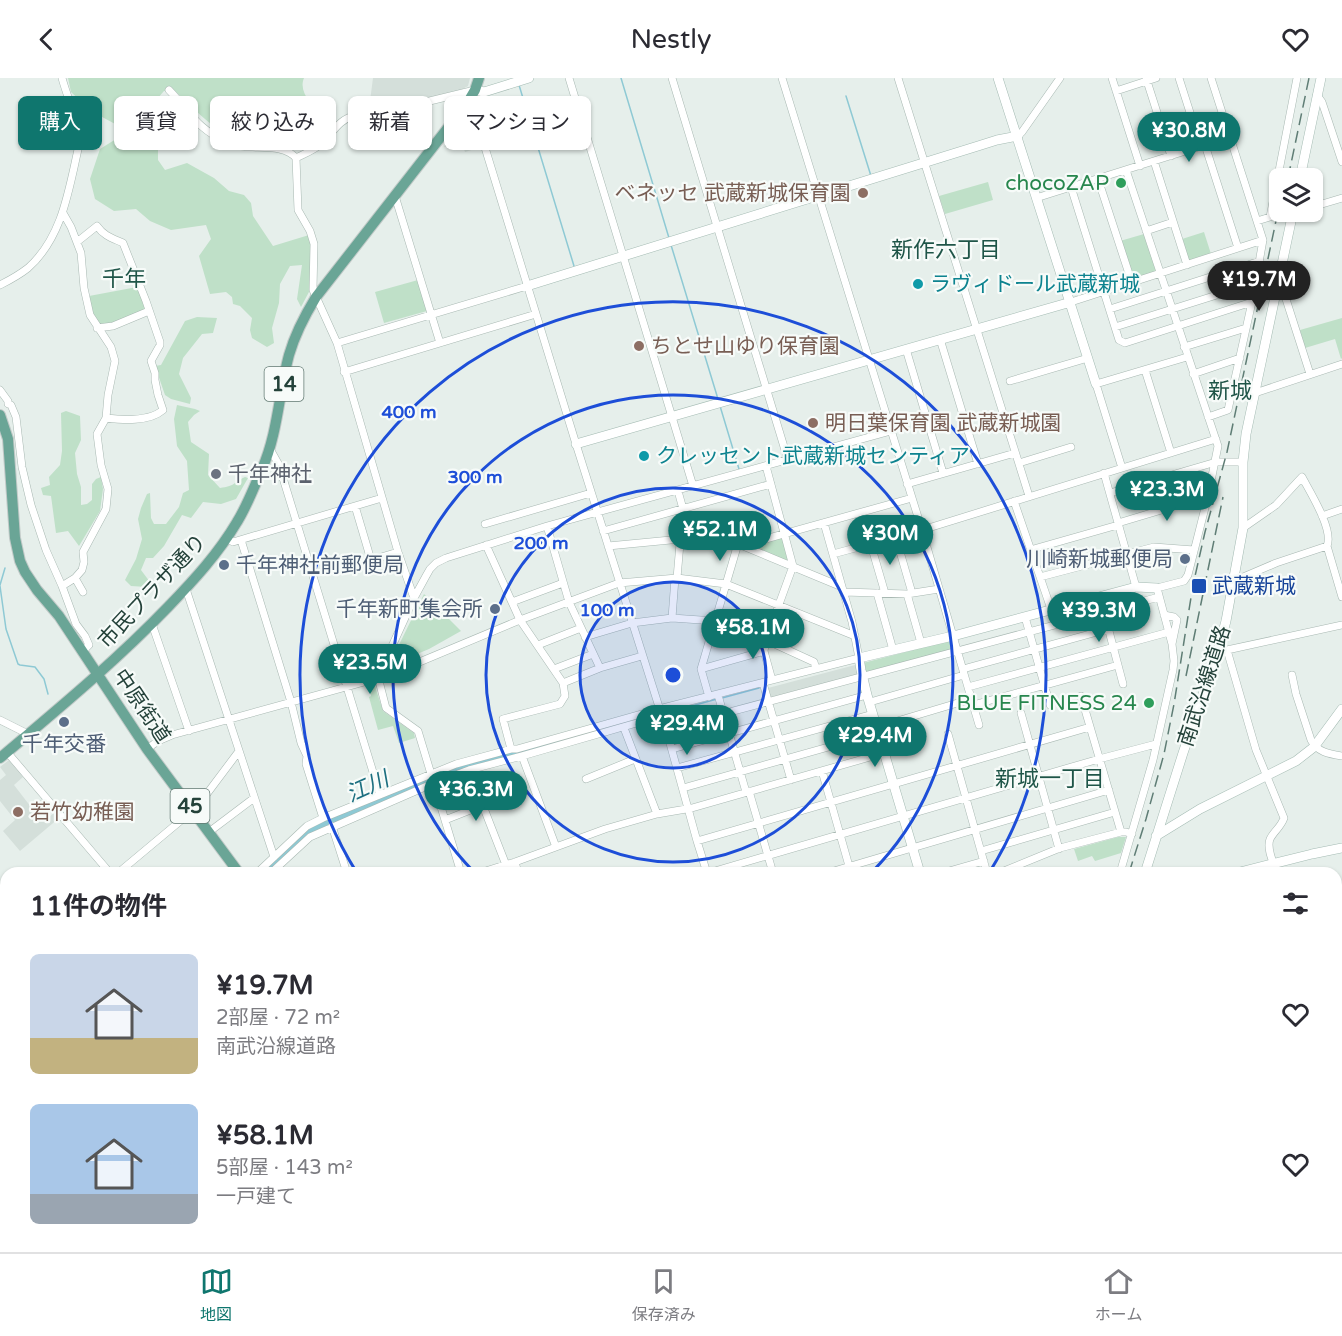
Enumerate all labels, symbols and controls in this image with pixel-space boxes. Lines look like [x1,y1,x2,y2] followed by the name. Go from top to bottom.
[30,23,63,56] icon: back
[631,23,711,56] text: Nestly
[1279,23,1312,56] icon: heart
[18,96,102,150] chip: 購入
[114,96,198,150] chip: 賃貸
[210,96,336,150] chip: 絞り込み
[348,96,432,150] chip: 新着
[444,96,591,150] chip: マンション
[1140,112,1238,163] pin: ¥30.8M
[1151,119,1227,143] text: ¥30.8M
[1269,168,1323,222] map controls
[1269,168,1323,222] button: layers
[1005,171,1109,196] place label: chocoZAP
[1114,176,1128,190] marker: chocoZAP
[615,181,851,206] place label: ベネッセ 武蔵新城保育園
[856,186,870,200] marker: ベネッセ 武蔵新城保育園
[891,237,1001,263] district label: 新作六丁目
[1210,261,1308,312] pin: ¥19.7M
[102,266,146,292] district label: 千年
[1221,268,1297,292] text: ¥19.7M
[930,272,1140,297] place label: ラヴィドール武蔵新城
[911,277,925,291] marker: ラヴィドール武蔵新城
[651,334,840,359] place label: ちとせ山ゆり保育園
[632,339,646,353] marker: ちとせ山ゆり保育園
[264,367,304,401] road number: 14
[1208,378,1252,404] district label: 新城
[381,401,437,423] text: 400 m
[825,411,1061,436] place label: 明日葉保育園 武蔵新城園
[806,416,820,430] marker: 明日葉保育園 武蔵新城園
[656,444,970,469] place label: クレッセント武蔵新城センティア
[637,449,651,463] marker: クレッセント武蔵新城センティア
[228,462,312,487] place label: 千年神社
[447,466,503,488] text: 300 m
[209,467,223,481] marker: 千年神社
[1118,471,1216,522] pin: ¥23.3M
[1129,478,1205,502] text: ¥23.3M
[671,511,769,562] pin: ¥52.1M
[854,515,926,566] pin: ¥30M
[682,518,758,542] text: ¥52.1M
[861,522,919,546] text: ¥30M
[93,529,212,654] street label: 市民プラザ通り
[513,532,569,554] text: 200 m
[1026,547,1173,572] place label: 川崎新城郵便局
[1178,552,1192,566] marker: 川崎新城郵便局
[236,553,404,578] place label: 千年神社前郵便局
[217,558,231,572] marker: 千年神社前郵便局
[1212,574,1296,599] place label: 武蔵新城
[1190,577,1208,595] marker: 武蔵新城
[1050,592,1148,643] pin: ¥39.3M
[336,597,483,622] place label: 千年新町集会所
[579,599,635,621] text: 100 m
[1061,599,1137,623] text: ¥39.3M
[488,602,502,616] marker: 千年新町集会所
[704,609,802,660] pin: ¥58.1M
[715,616,791,640] text: ¥58.1M
[1173,622,1236,750] street label: 南武沿線道路
[321,644,419,695] pin: ¥23.5M
[332,651,408,675] text: ¥23.5M
[108,664,175,748] street label: 中原街道
[663,665,683,685] centre of rings
[956,691,1137,716] place label: BLUE FITNESS 24
[1142,696,1156,710] marker: BLUE FITNESS 24
[638,705,736,756] pin: ¥29.4M
[650,712,724,736] text: ¥29.4M
[57,715,71,729] marker: 千年交番
[826,717,924,768] pin: ¥29.4M
[838,724,912,748] text: ¥29.4M
[22,732,106,757] place label: 千年交番
[342,765,395,808] water label: 江川
[995,766,1105,792] district label: 新城一丁目
[427,771,525,822] pin: ¥36.3M
[438,778,514,802] text: ¥36.3M
[170,789,210,823] road number: 45
[30,800,135,825] place label: 若竹幼稚園
[11,805,25,819] marker: 若竹幼稚園
[1279,887,1312,920] icon: filters
[30,891,167,922] text: 11件の物件
[216,970,314,1001] text: ¥19.7M
[78,978,150,1050] icon: home
[1279,998,1312,1031] icon: heart
[216,1006,340,1030] text: 2部屋 · 72 m²
[216,1035,336,1059] text: 南武沿線道路
[216,1120,314,1151] text: ¥58.1M
[78,1128,150,1200] icon: home
[1279,1148,1312,1181] icon: heart
[216,1156,353,1180] text: 5部屋 · 143 m²
[216,1185,296,1209] text: 一戸建て
[200,1265,233,1325] tab: 地図
[632,1265,696,1325] tab: 保存済み
[1095,1265,1142,1325] tab: ホーム

